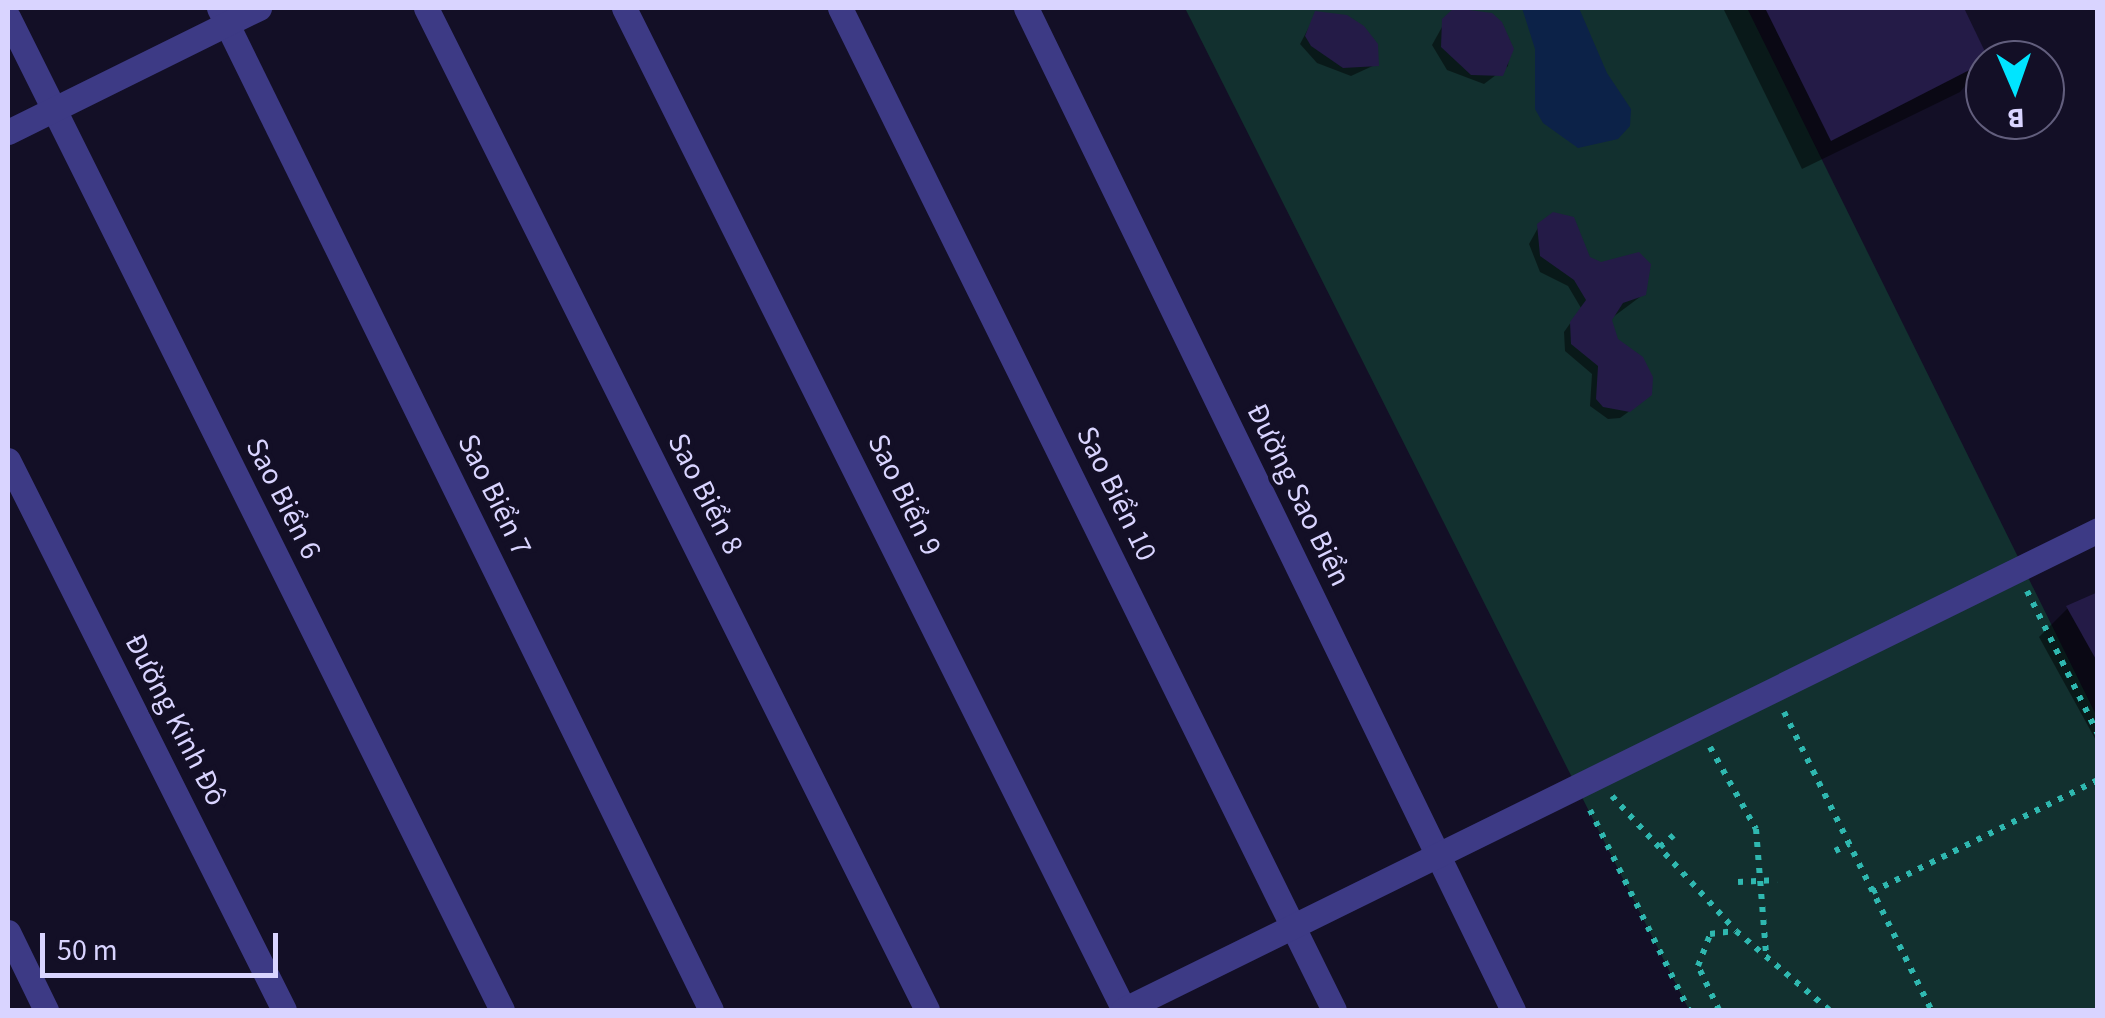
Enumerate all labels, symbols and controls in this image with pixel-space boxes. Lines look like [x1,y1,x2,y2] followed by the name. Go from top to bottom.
[1965,40,2065,140] north arrow
[2007,98,2025,138] text: B
[1238,398,1358,592] street label: Đường Sao Biển
[1068,421,1164,567] street label: Sao Biển 10
[449,428,539,562] street label: Sao Biển 7
[659,428,751,560] street label: Sao Biển 8
[859,428,949,562] street label: Sao Biển 9
[237,433,329,565] street label: Sao Biển 6
[116,628,234,812] street label: Đường Kinh Đô
[45,913,282,975] scale bar
[57,929,118,972] text: 50 m

